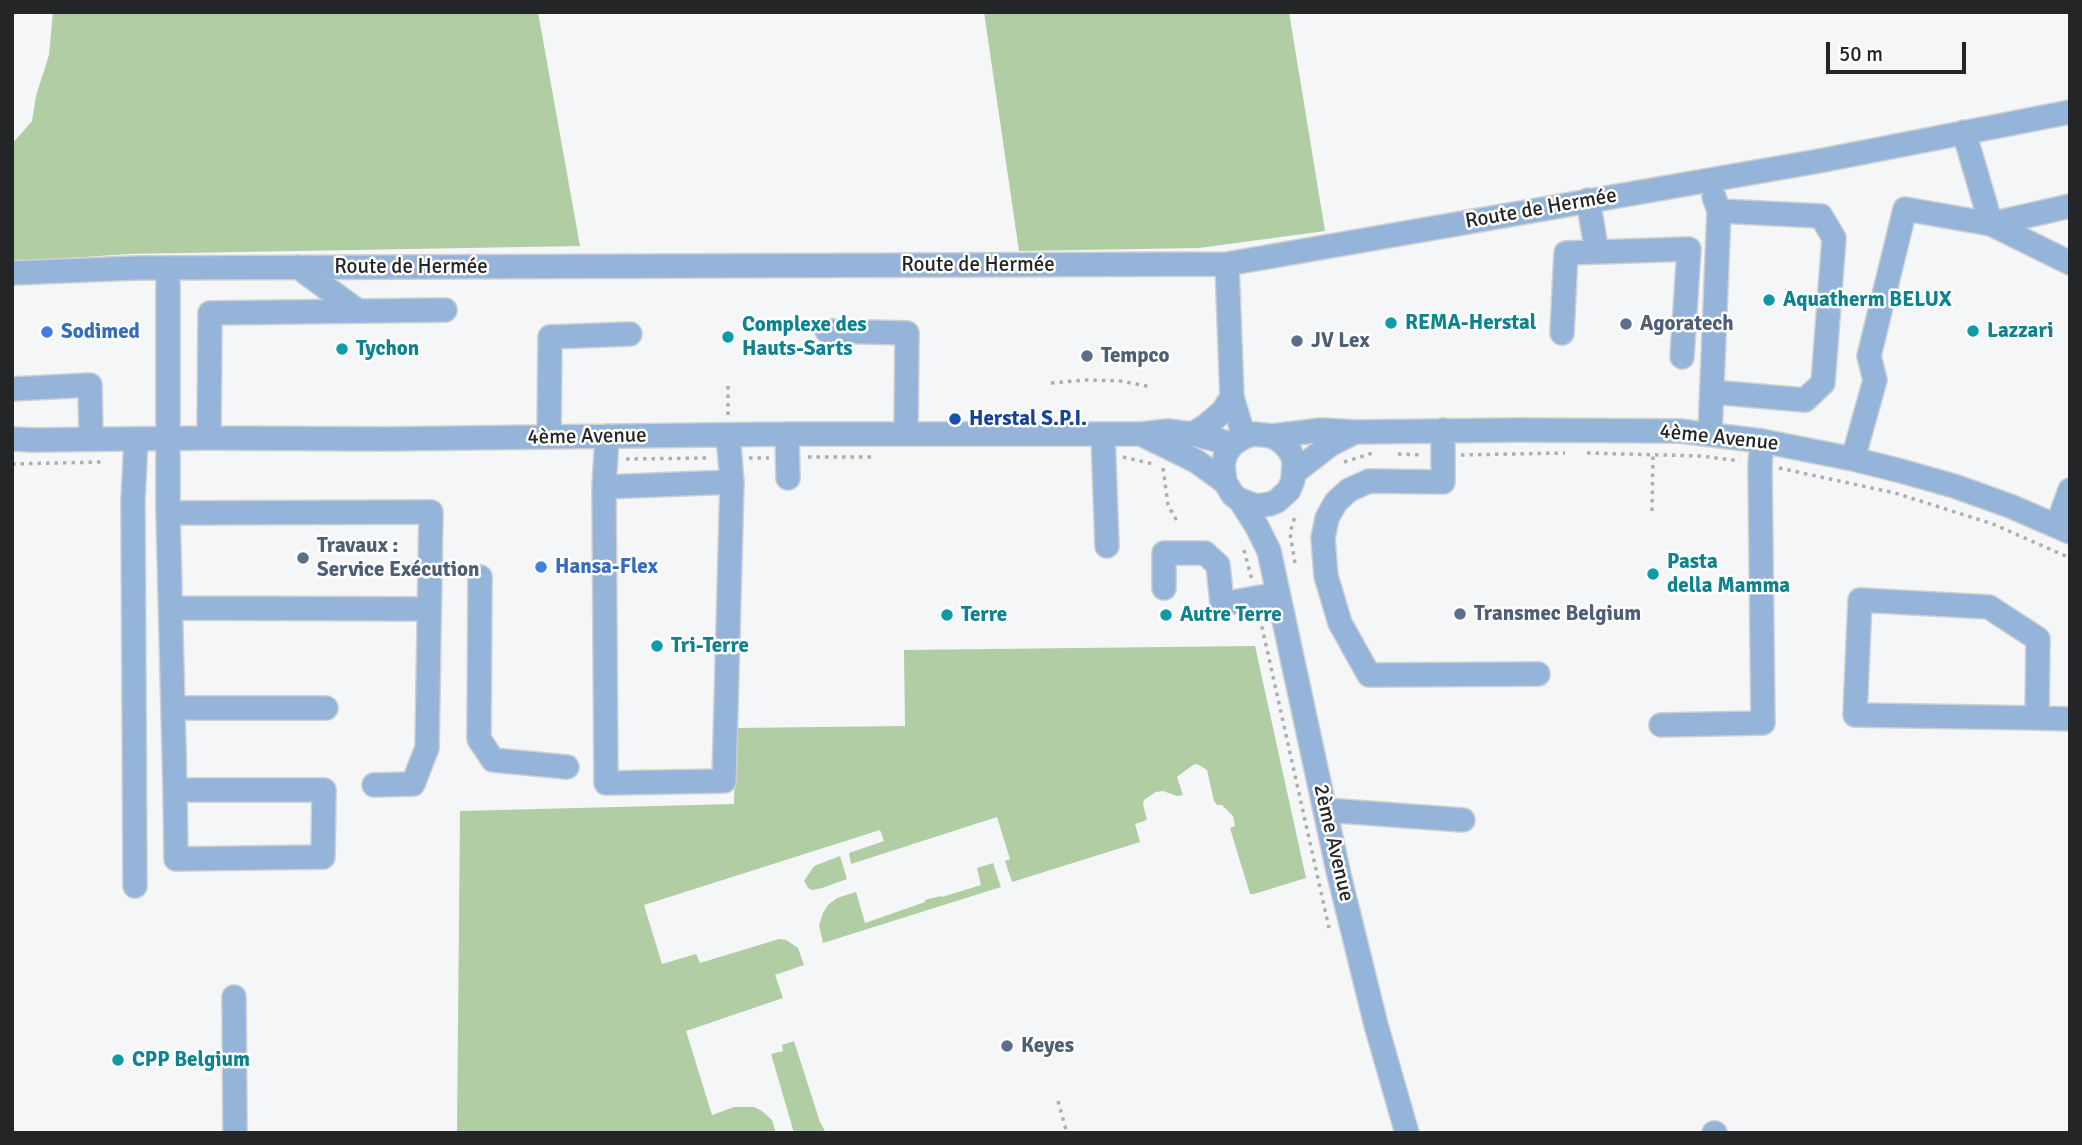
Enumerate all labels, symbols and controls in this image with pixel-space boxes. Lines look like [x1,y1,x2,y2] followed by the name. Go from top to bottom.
[1830,28,1970,72] scale bar
[1839,41,1883,67] text: 50 m
[1463,183,1619,235] street label: Route de Hermée
[901,252,1055,278] street label: Route de Hermée
[334,254,488,280] street label: Route de Hermée
[1783,287,1952,313] place label: Aquatherm BELUX
[1761,292,1777,308] marker: Aquatherm BELUX
[1405,310,1536,336] place label: REMA-Herstal
[1640,311,1734,337] place label: Agoratech
[742,312,867,362] place label: Complexe des Hauts-Sarts
[1383,315,1399,331] marker: REMA-Herstal
[1618,316,1634,332] marker: Agoratech
[1987,318,2053,344] place label: Lazzari
[61,319,140,345] place label: Sodimed
[1965,323,1981,339] marker: Lazzari
[39,324,55,340] marker: Sodimed
[1311,328,1370,354] place label: JV Lex
[720,329,736,345] marker: Complexe des Hauts-Sarts
[1289,333,1305,349] marker: JV Lex
[356,336,419,362] place label: Tychon
[334,341,350,357] marker: Tychon
[1101,343,1169,369] place label: Tempco
[1079,348,1095,364] marker: Tempco
[969,406,1087,432] place label: Herstal S.P.I.
[947,411,963,427] marker: Herstal S.P.I.
[1658,419,1780,457] street label: 4ème Avenue
[527,423,647,451] street label: 4ème Avenue
[317,533,479,583] place label: Travaux : Service Exécution
[1667,549,1790,599] place label: Pasta della Mamma
[295,550,311,566] marker: Travaux : Service Exécution
[555,554,658,580] place label: Hansa-Flex
[533,559,549,575] marker: Hansa-Flex
[1645,566,1661,582] marker: Pasta della Mamma
[1474,601,1641,627] place label: Transmec Belgium
[961,602,1007,628] place label: Terre
[1180,602,1282,628] place label: Autre Terre
[1452,606,1468,622] marker: Transmec Belgium
[939,607,955,623] marker: Terre
[1158,607,1174,623] marker: Autre Terre
[671,633,749,659] place label: Tri-Terre
[649,638,665,654] marker: Tri-Terre
[1307,782,1359,904] street label: 2ème Avenue
[1021,1033,1074,1059] place label: Keyes
[999,1038,1015,1054] marker: Keyes
[132,1047,250,1073] place label: CPP Belgium
[110,1052,126,1068] marker: CPP Belgium

